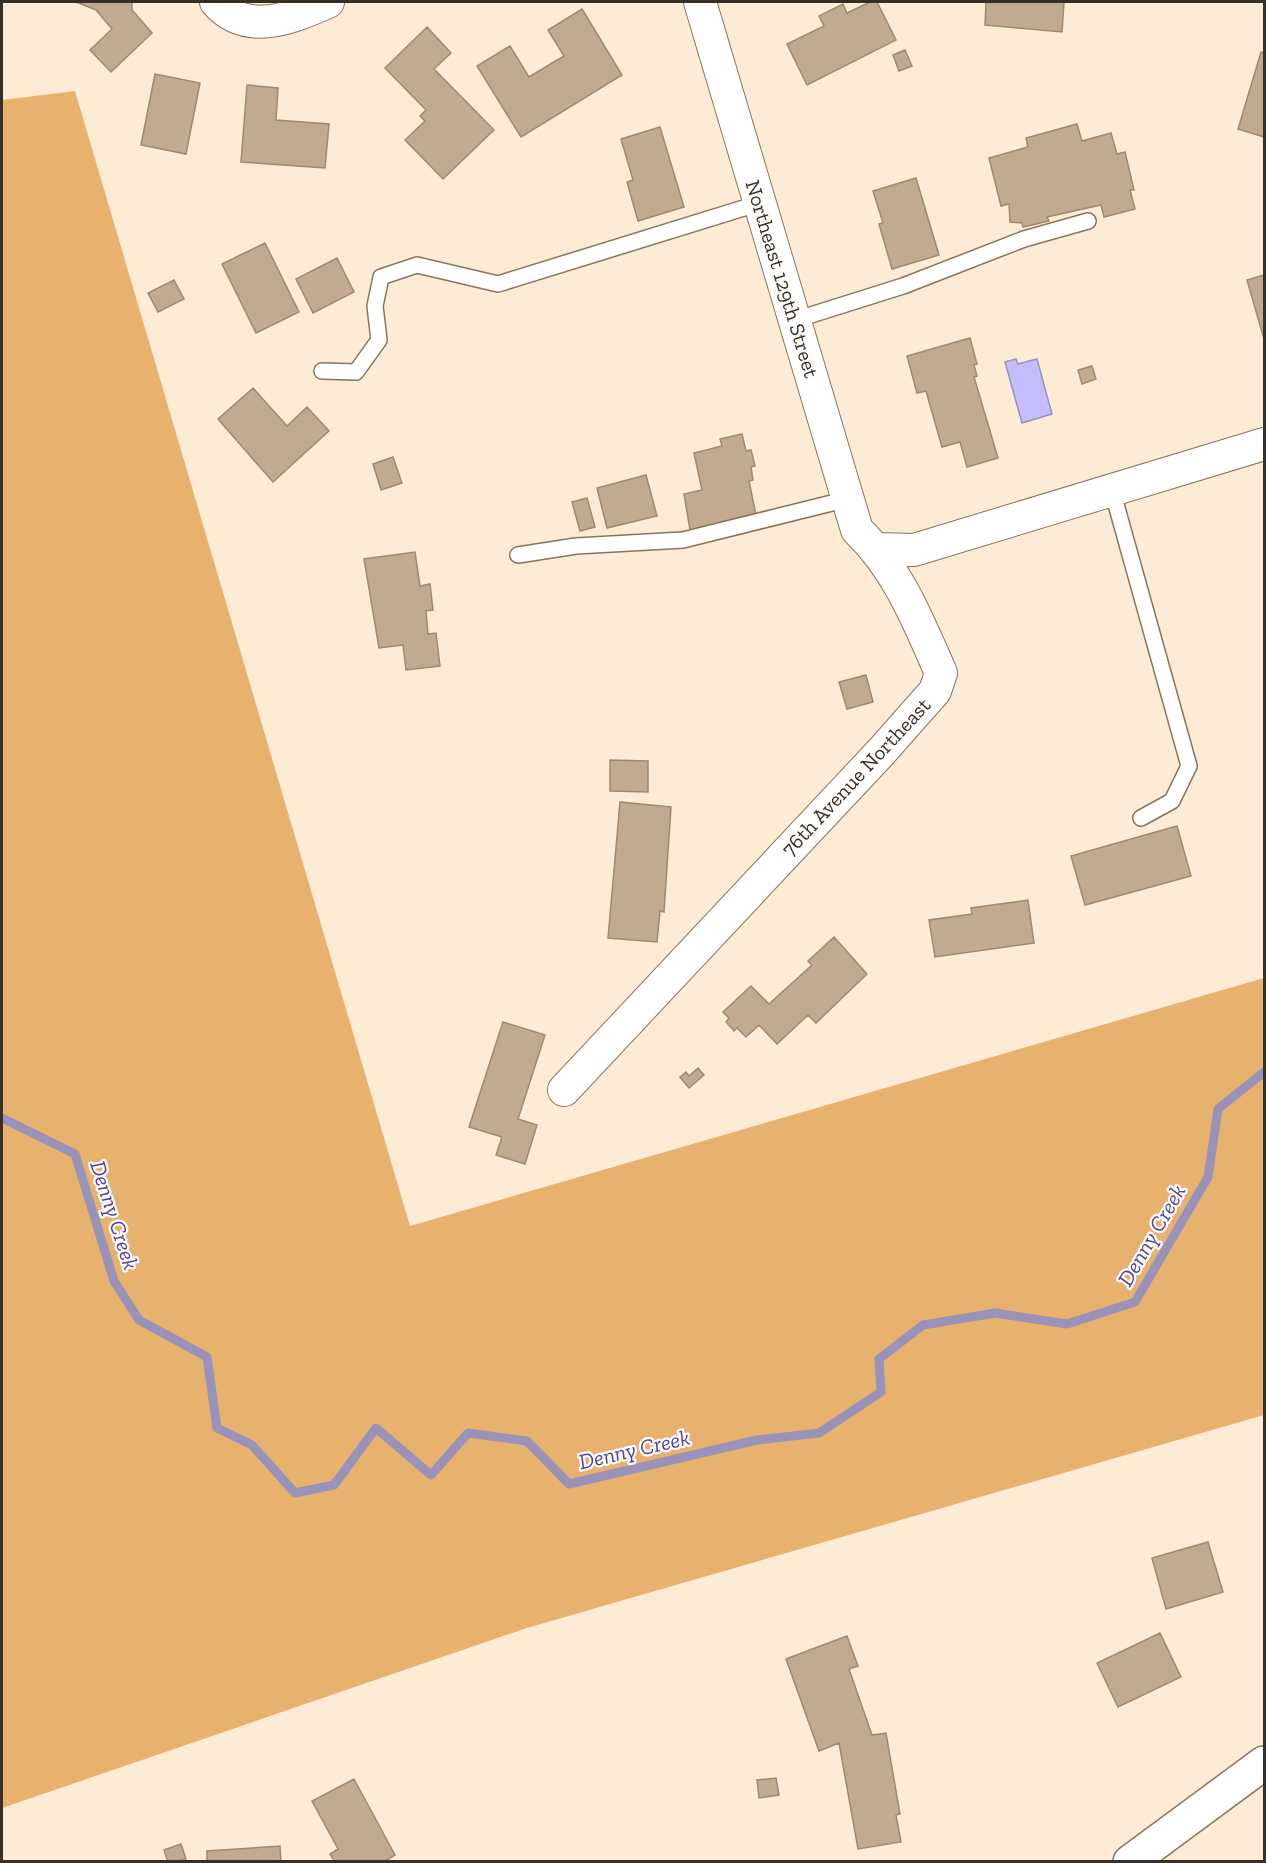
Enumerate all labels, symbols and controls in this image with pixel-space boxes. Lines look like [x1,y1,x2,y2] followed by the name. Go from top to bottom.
[740,177,825,381] street label: Northeast 129th Street
[776,692,936,861] street label: 76th Avenue Northeast
[84,1157,145,1273] water label: Denny Creek
[1112,1179,1191,1291] water label: Denny Creek
[576,1424,692,1475] water label: Denny Creek

